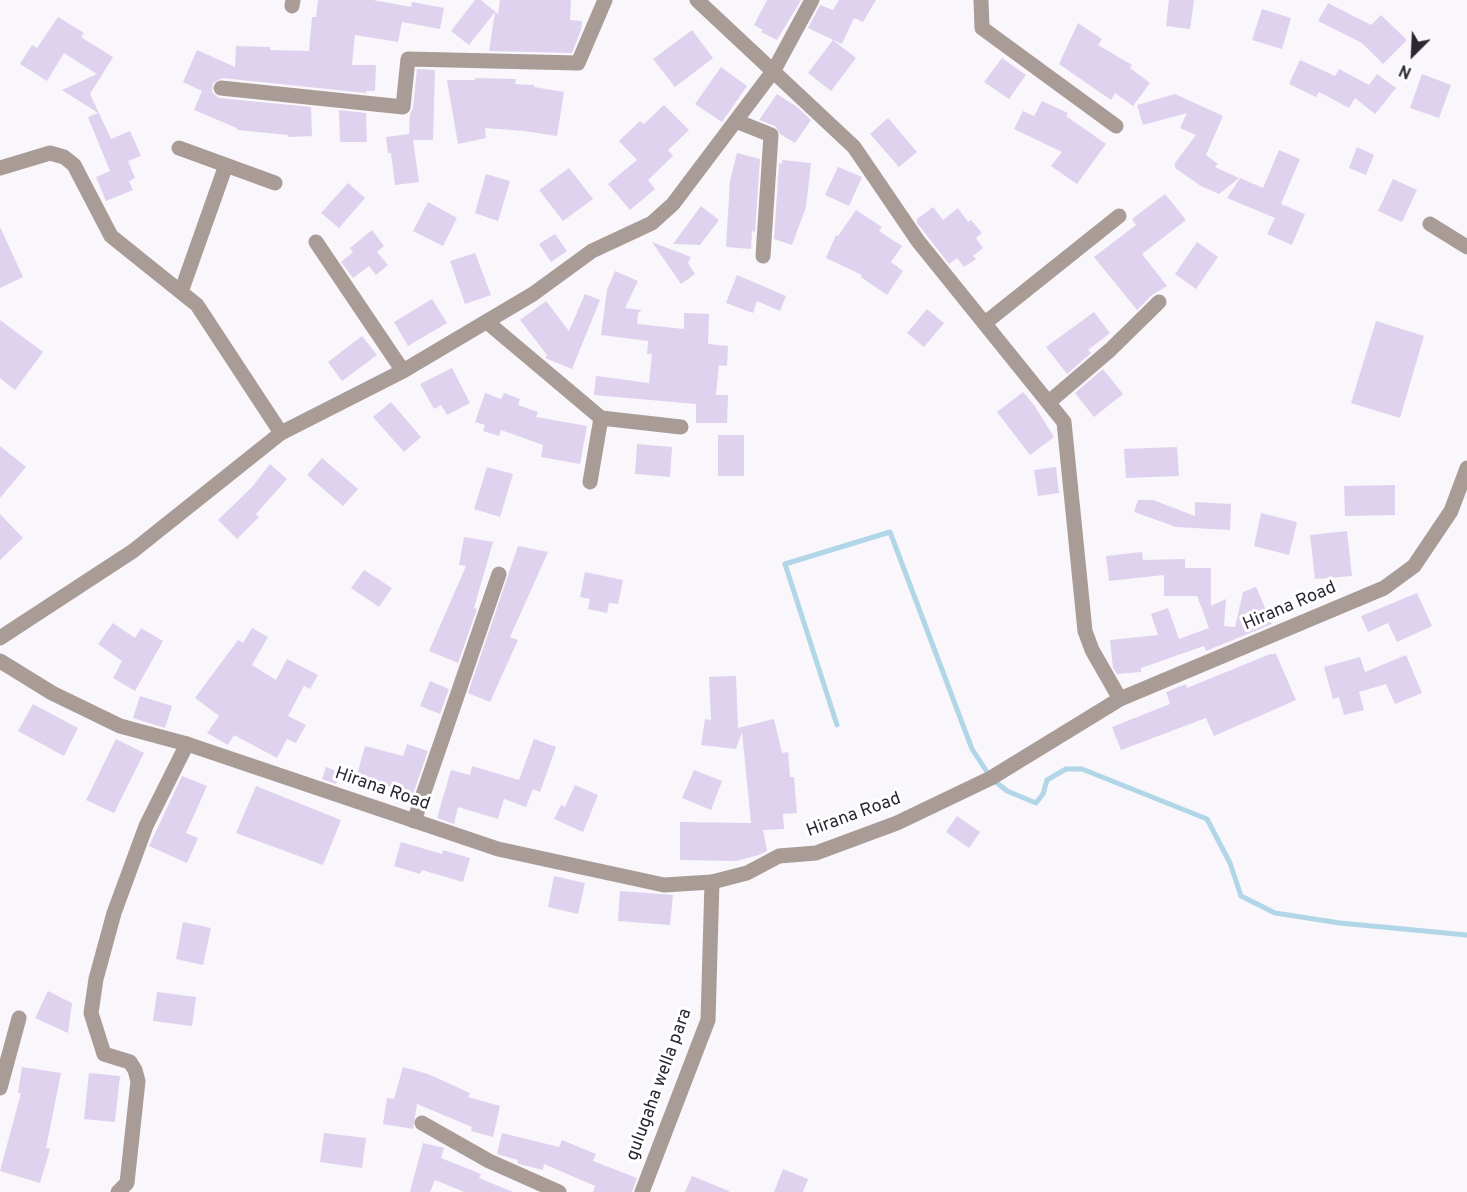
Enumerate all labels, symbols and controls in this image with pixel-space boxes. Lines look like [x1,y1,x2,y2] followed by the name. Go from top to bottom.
[1383,24,1443,84] north arrow
[1396,59,1415,82] text: N
[1240,578,1340,636] street label: Hirana Road
[332,764,432,816] street label: Hirana Road
[804,789,904,843] street label: Hirana Road
[622,1006,698,1164] street label: gulugaha wella para

